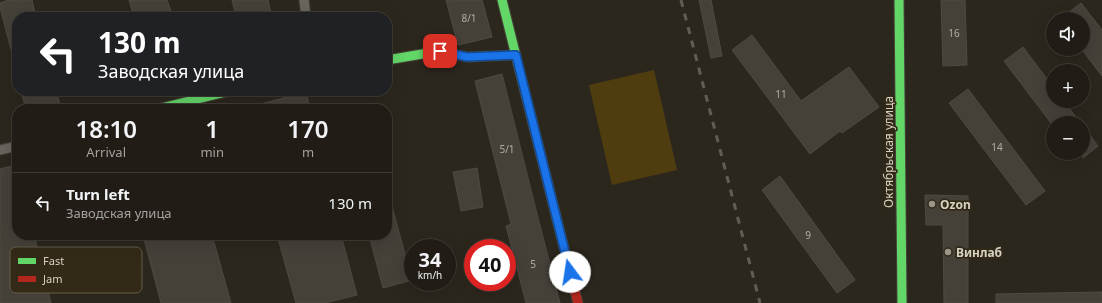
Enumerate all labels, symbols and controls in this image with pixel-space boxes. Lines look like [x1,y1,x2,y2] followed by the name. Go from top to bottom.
[461,11,477,25] house number: 8/1
[1046,12,1090,160] map controls
[1046,12,1090,56] button: sound
[98,23,181,61] text: 130 m
[948,26,960,40] house number: 16
[32,28,84,80] icon: left
[423,34,457,68] pin
[429,40,451,62] icon: arrive
[98,59,244,83] text: Заводская улица
[1046,64,1090,108] button: +
[775,87,787,101] house number: 11
[880,96,897,208] street label: Октябрьская улица
[75,112,137,145] text: 18:10
[205,112,219,145] text: 1
[287,112,329,145] text: 170
[1046,116,1090,160] button: −
[991,140,1003,154] house number: 14
[499,142,515,156] house number: 5/1
[86,143,126,161] text: Arrival
[200,143,224,161] text: min
[302,143,314,161] text: m
[66,184,130,204] text: Turn left
[32,192,54,214] icon: left
[328,193,372,213] text: 130 m
[940,196,971,213] place label: Ozon
[927,199,937,209] marker: Ozon
[66,204,172,222] text: Заводская улица
[805,228,811,242] house number: 9
[464,239,516,291] speed limit sign: 40
[956,244,1002,261] place label: Винлаб
[419,246,441,273] text: 34
[10,247,142,293] legend
[943,247,953,257] marker: Винлаб
[549,251,591,293] position arrow
[43,253,64,268] text: Fast
[530,257,536,271] house number: 5
[418,268,442,282] text: km/h
[42,271,62,286] text: Jam

